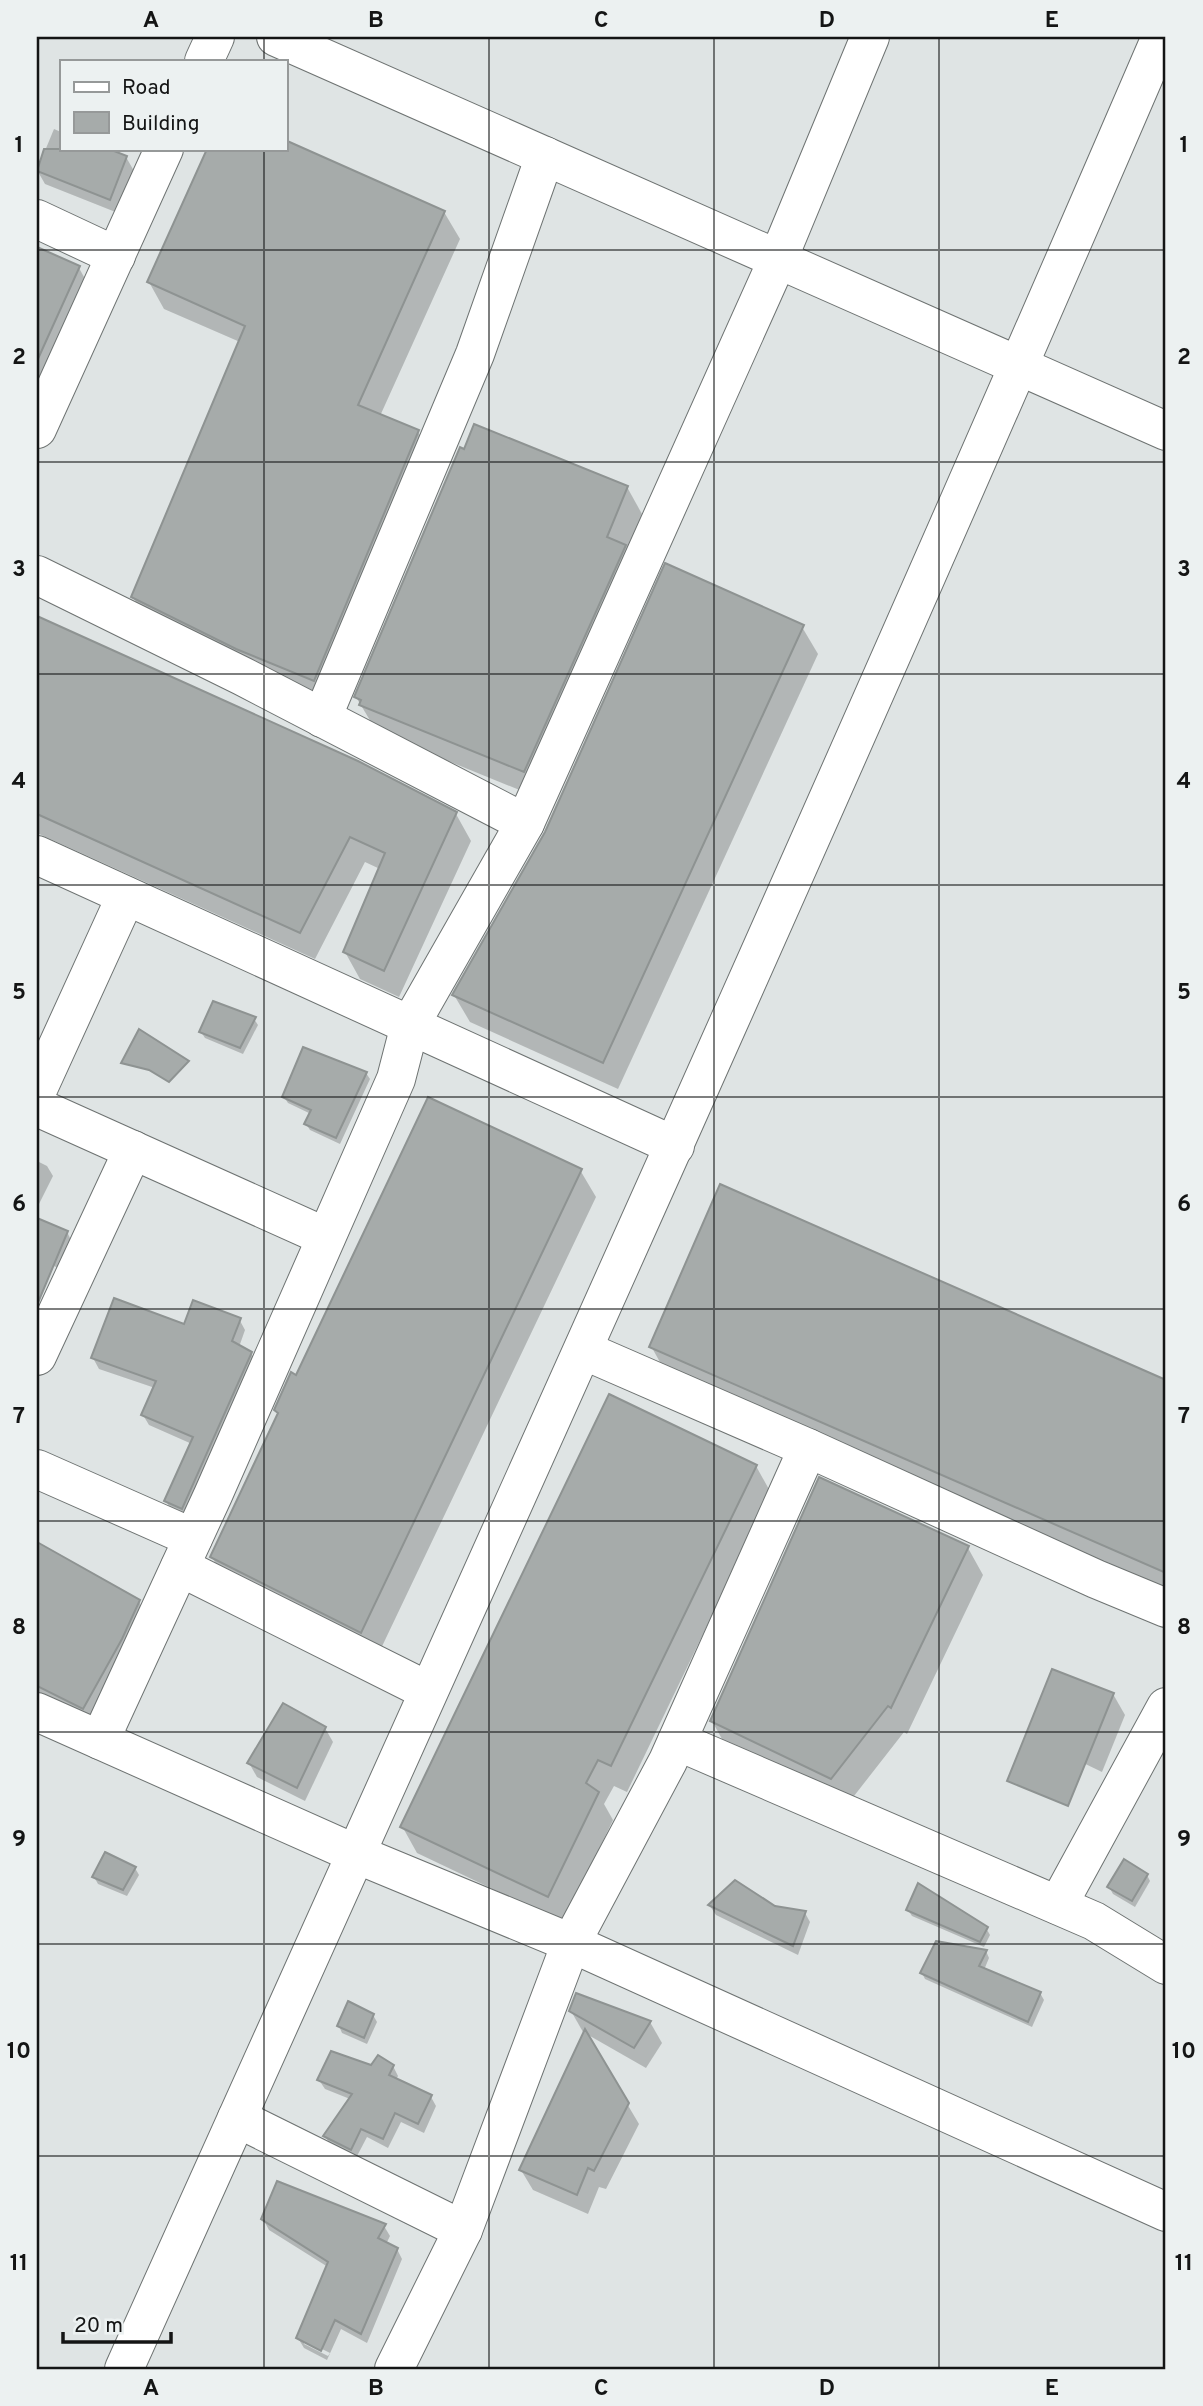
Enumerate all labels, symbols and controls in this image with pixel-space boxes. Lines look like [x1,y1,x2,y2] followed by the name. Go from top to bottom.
[143,7,159,36] text: A
[368,7,384,36] text: B
[594,7,608,36] text: C
[819,7,835,36] text: D
[1045,7,1059,36] text: E
[60,60,287,150] legend
[122,75,171,102] text: Road
[122,111,200,138] text: Building
[14,132,24,161] text: 1
[1179,132,1189,161] text: 1
[12,344,26,373] text: 2
[1177,344,1191,373] text: 2
[12,556,26,585] text: 3
[1177,556,1191,585] text: 3
[12,768,26,797] text: 4
[1177,768,1191,797] text: 4
[12,979,26,1008] text: 5
[1177,979,1191,1008] text: 5
[12,1191,26,1220] text: 6
[1177,1191,1191,1220] text: 6
[13,1403,25,1432] text: 7
[1178,1403,1190,1432] text: 7
[12,1614,26,1643] text: 8
[1177,1614,1191,1643] text: 8
[12,1826,26,1855] text: 9
[1177,1826,1191,1855] text: 9
[7,2038,31,2067] text: 10
[1172,2038,1196,2067] text: 10
[10,2250,28,2279] text: 11
[1175,2250,1193,2279] text: 11
[63,2301,172,2345] scale bar
[74,2313,123,2340] text: 20 m
[143,2375,159,2404] text: A
[368,2375,384,2404] text: B
[594,2375,608,2404] text: C
[819,2375,835,2404] text: D
[1045,2375,1059,2404] text: E

